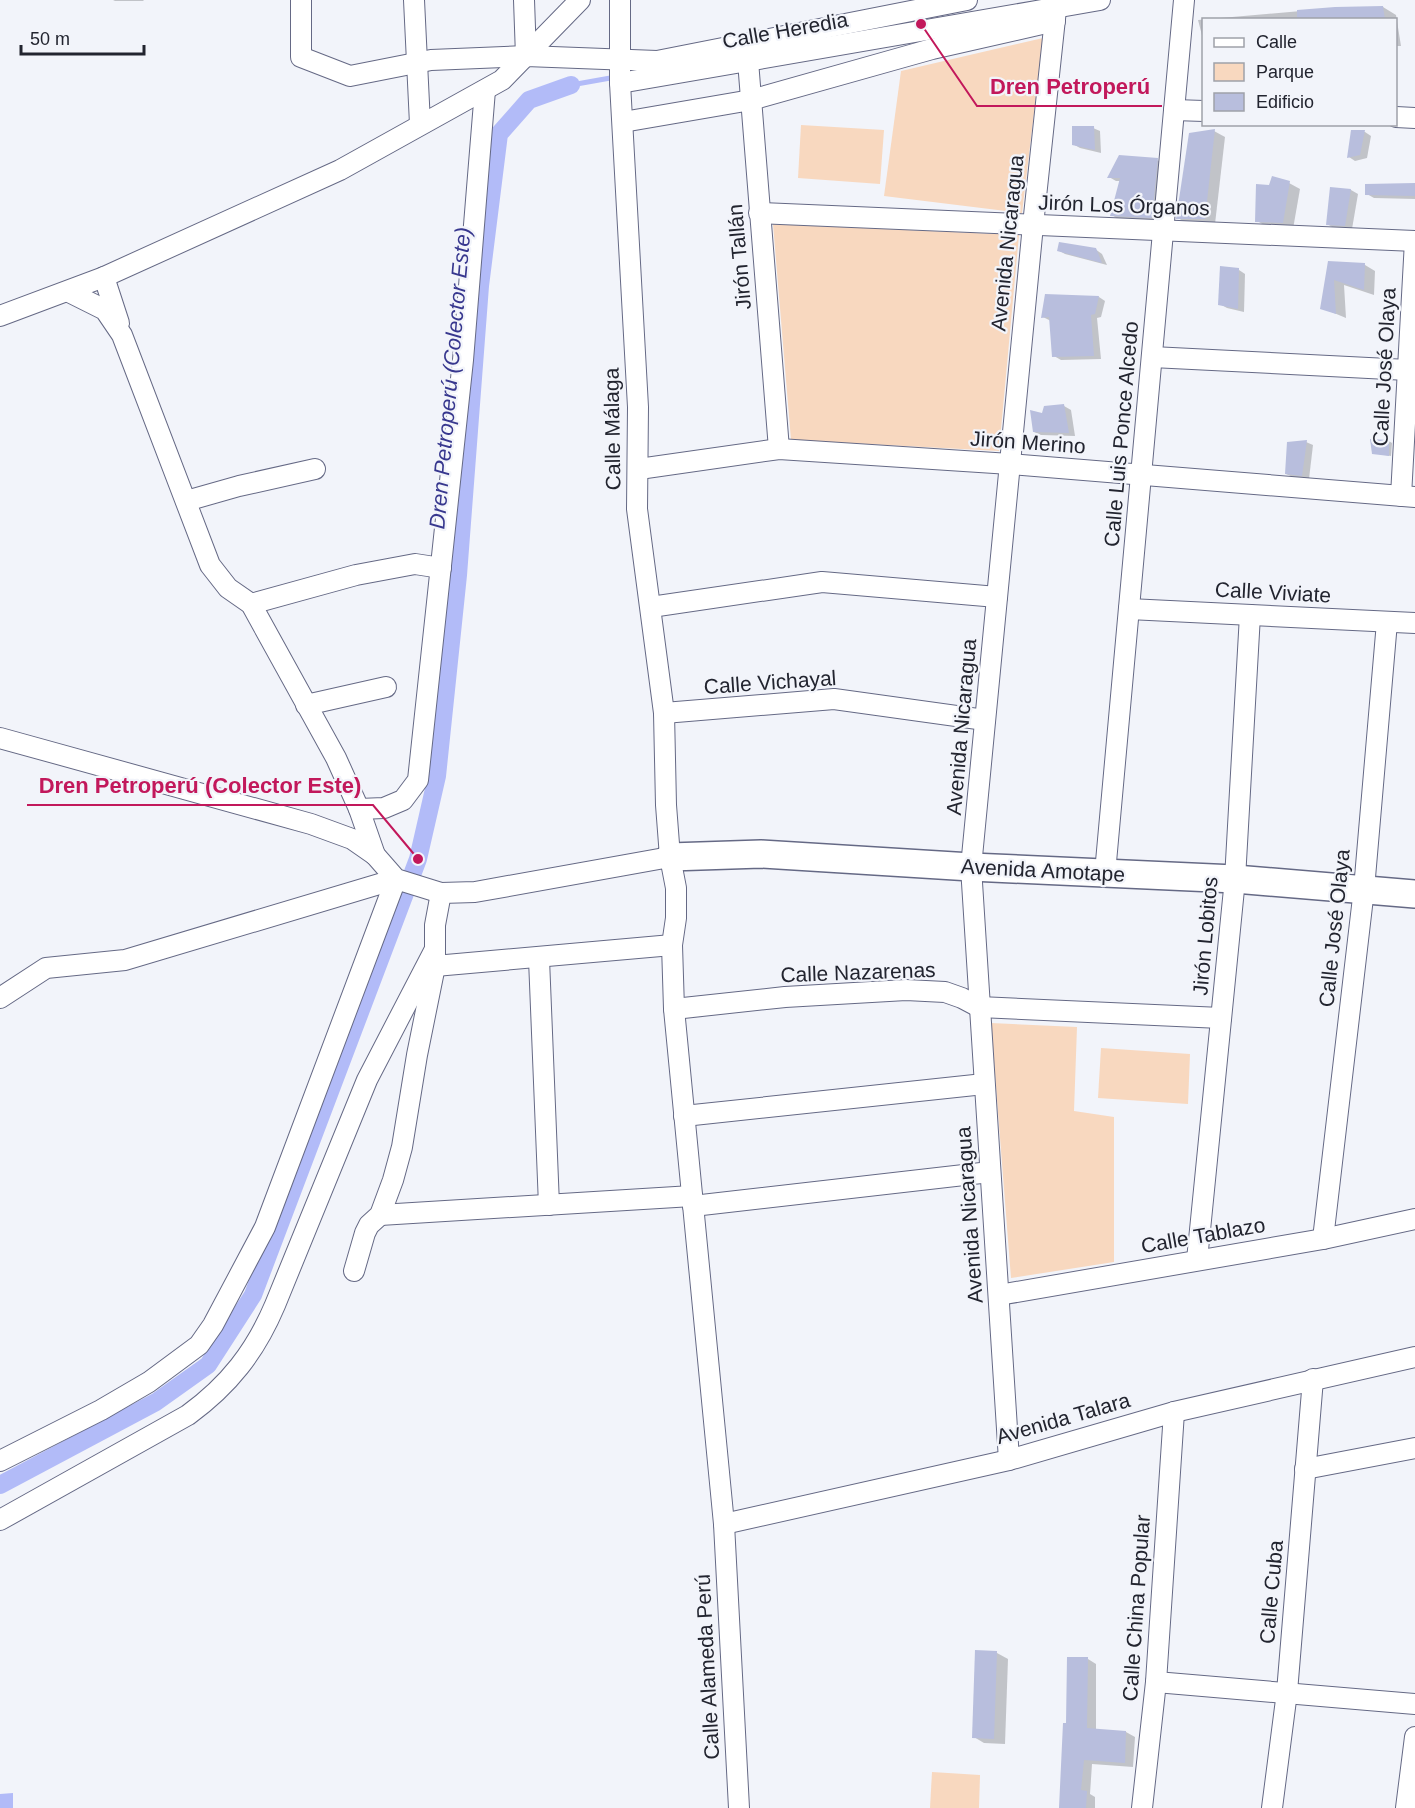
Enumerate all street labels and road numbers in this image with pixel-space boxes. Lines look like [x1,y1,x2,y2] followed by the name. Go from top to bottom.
[720,8,850,52] street label: Calle Heredia
[986,153,1028,332] street label: Avenida Nicaragua
[1038,191,1210,219] street label: Jirón Los Órganos
[723,203,755,311] street label: Jirón Tallán
[1368,287,1400,447] street label: Calle José Olaya
[1100,320,1142,548] street label: Calle Luis Ponce Alcedo
[599,367,625,490] street label: Calle Málaga
[970,426,1086,458] street label: Jirón Merino
[1214,577,1332,607] street label: Calle Viviate
[942,637,980,816] street label: Avenida Nicaragua
[703,666,837,698] street label: Calle Vichayal
[1314,848,1354,1008] street label: Calle José Olaya
[960,854,1126,886] street label: Avenida Amotape
[1188,876,1222,996] street label: Jirón Lobitos
[780,958,936,986] street label: Calle Nazarenas
[951,1126,987,1304] street label: Avenida Nicaragua
[1139,1213,1267,1257] street label: Calle Tablazo
[993,1388,1133,1448] street label: Avenida Talara
[1118,1514,1154,1702] street label: Calle China Popular
[1255,1539,1287,1645] street label: Calle Cuba
[691,1574,723,1760] street label: Calle Alameda Perú

